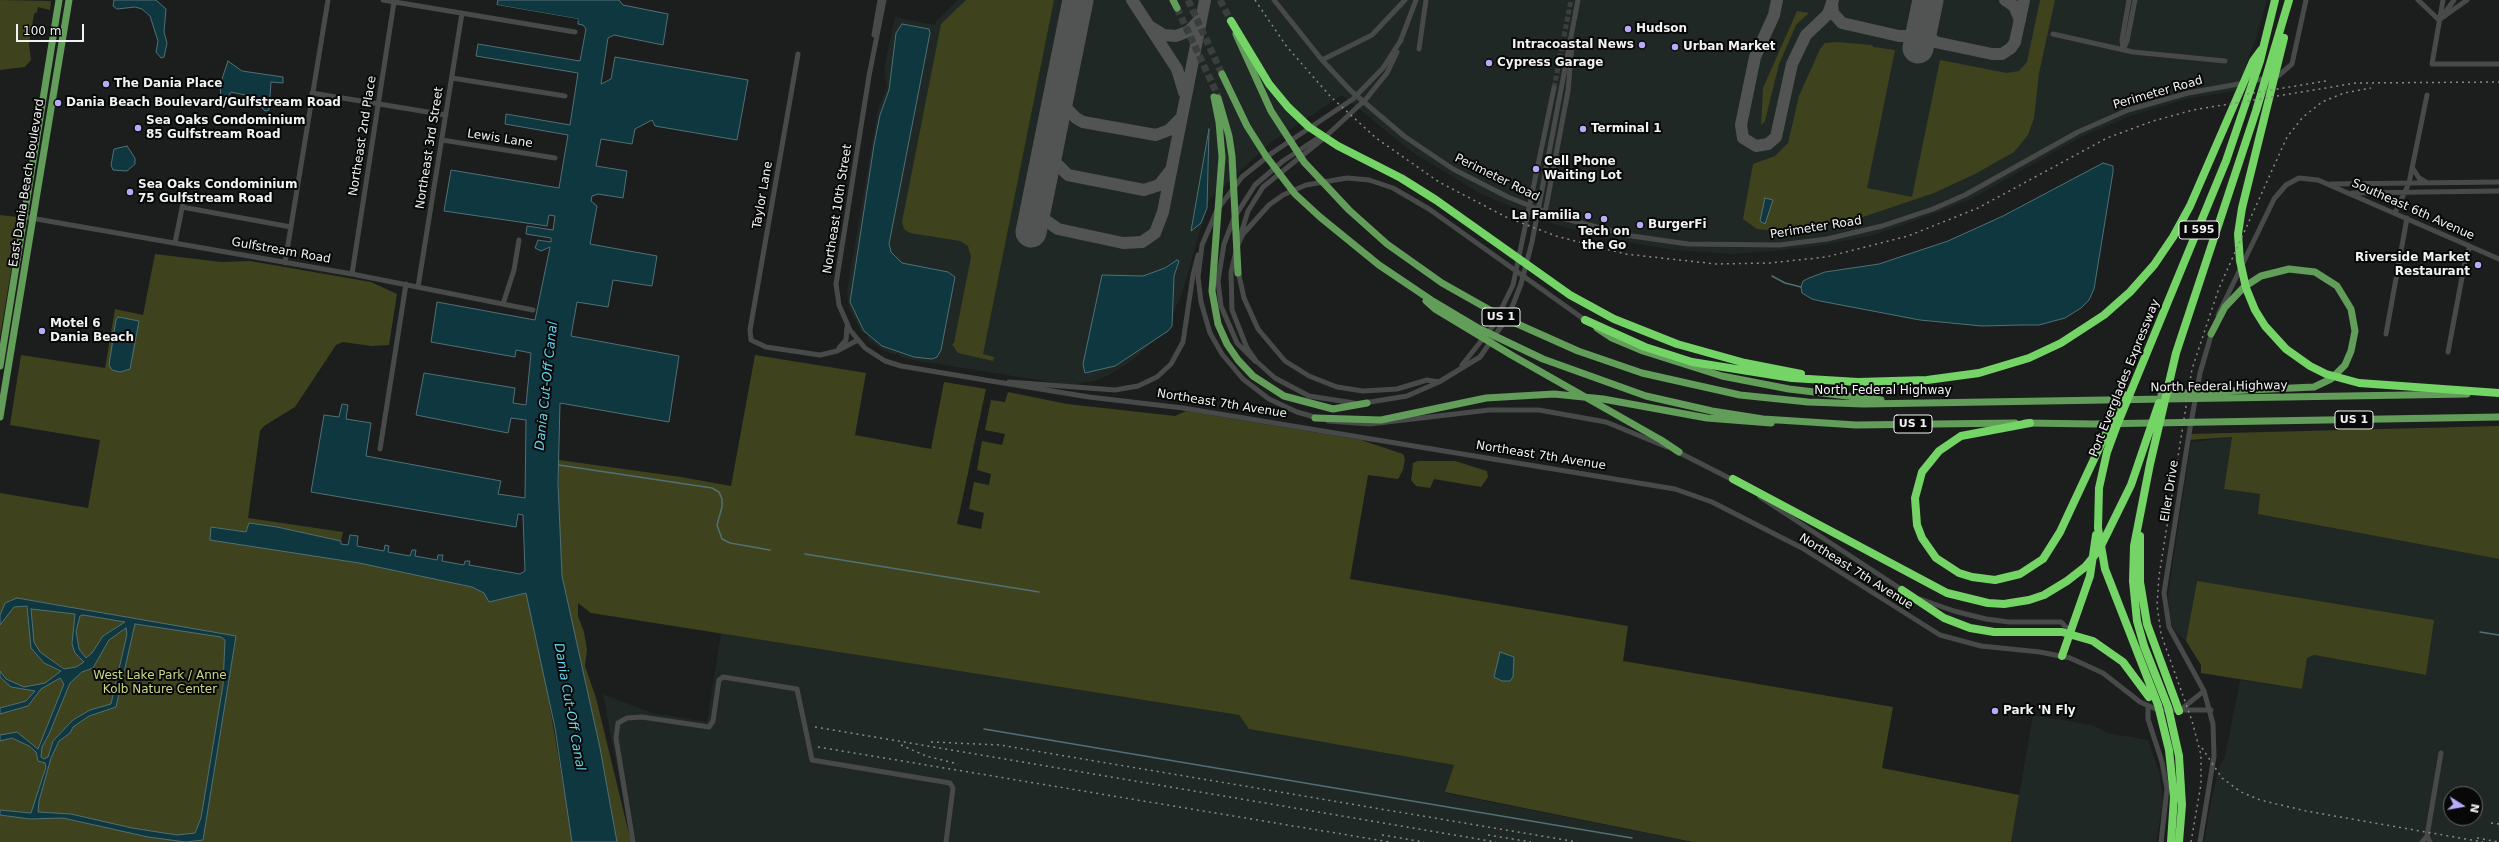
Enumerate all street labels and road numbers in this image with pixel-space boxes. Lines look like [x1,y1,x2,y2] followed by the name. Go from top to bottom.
[2112,73,2204,113] street label: Perimeter Road
[346,75,380,197] street label: Northeast 2nd Place
[413,86,447,210] street label: Northeast 3rd Street
[7,98,47,268] street label: East Dania Beach Boulevard
[466,127,534,151] street label: Lewis Lane
[821,143,855,275] street label: Northeast 10th Street
[1452,151,1542,205] street label: Perimeter Road
[750,160,776,230] street label: Taylor Lane
[2349,176,2477,244] street label: Southeast 6th Avenue
[1769,214,1863,242] street label: Perimeter Road
[2179,221,2219,239] road number: I 595
[230,235,332,267] street label: Gulfstream Road
[2087,297,2163,459] street label: Port Everglades Expressway
[1482,308,1520,326] road number: US 1
[2150,379,2288,395] street label: North Federal Highway
[1814,384,1952,398] street label: North Federal Highway
[1156,387,1288,421] street label: Northeast 7th Avenue
[2335,411,2373,429] road number: US 1
[1894,415,1932,433] road number: US 1
[1475,439,1607,473] street label: Northeast 7th Avenue
[2158,459,2182,523] street label: Eller Drive
[1796,531,1916,613] street label: Northeast 7th Avenue

